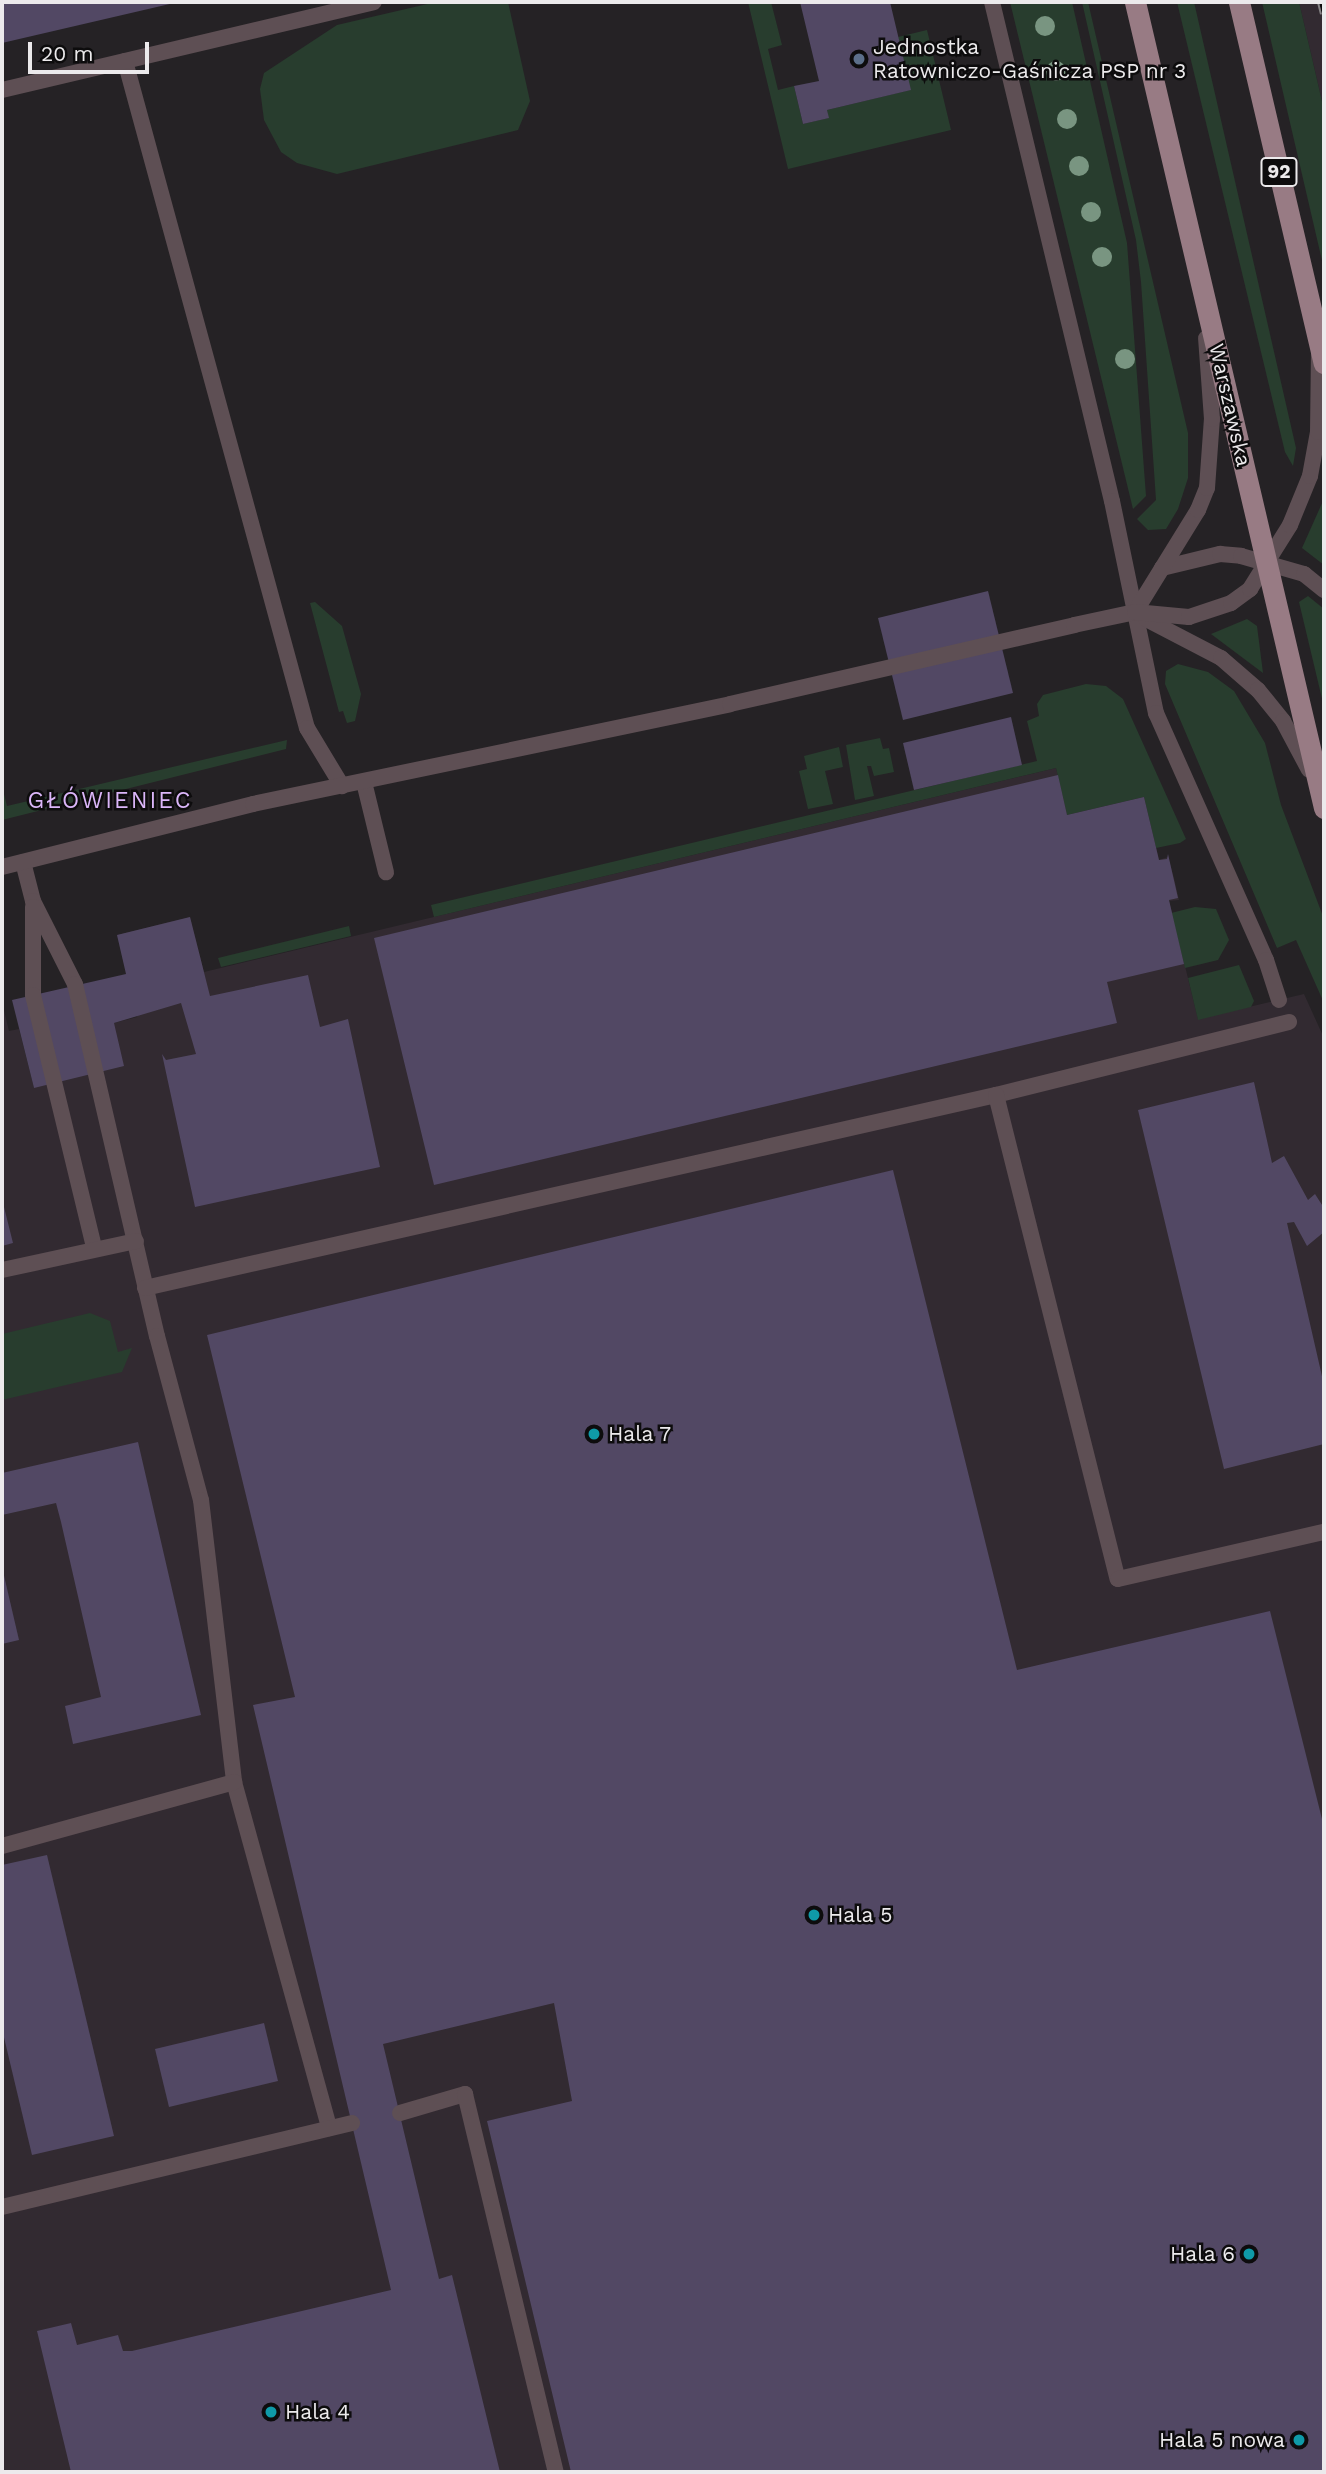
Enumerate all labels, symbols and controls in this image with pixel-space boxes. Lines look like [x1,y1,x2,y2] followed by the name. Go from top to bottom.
[32,28,152,72] scale bar
[873,34,1188,84] place label: Jednostka Ratowniczo-Gaśnicza PSP nr 3
[41,41,93,66] text: 20 m
[851,51,867,67] marker: Jednostka Ratowniczo-Gaśnicza PSP nr 3
[1260,156,1298,188] road number: 92
[1204,341,1256,469] street label: Warszawska
[29,787,191,815] district label: GŁÓWIENIEC
[608,1421,672,1447] place label: Hala 7
[586,1426,602,1442] marker: Hala 7
[828,1902,893,1928] place label: Hala 5
[806,1907,822,1923] marker: Hala 5
[1170,2241,1235,2267] place label: Hala 6
[1241,2246,1257,2262] marker: Hala 6
[285,2399,350,2425] place label: Hala 4
[263,2404,279,2420] marker: Hala 4
[1158,2427,1285,2453] place label: Hala 5 nowa
[1291,2432,1307,2448] marker: Hala 5 nowa

